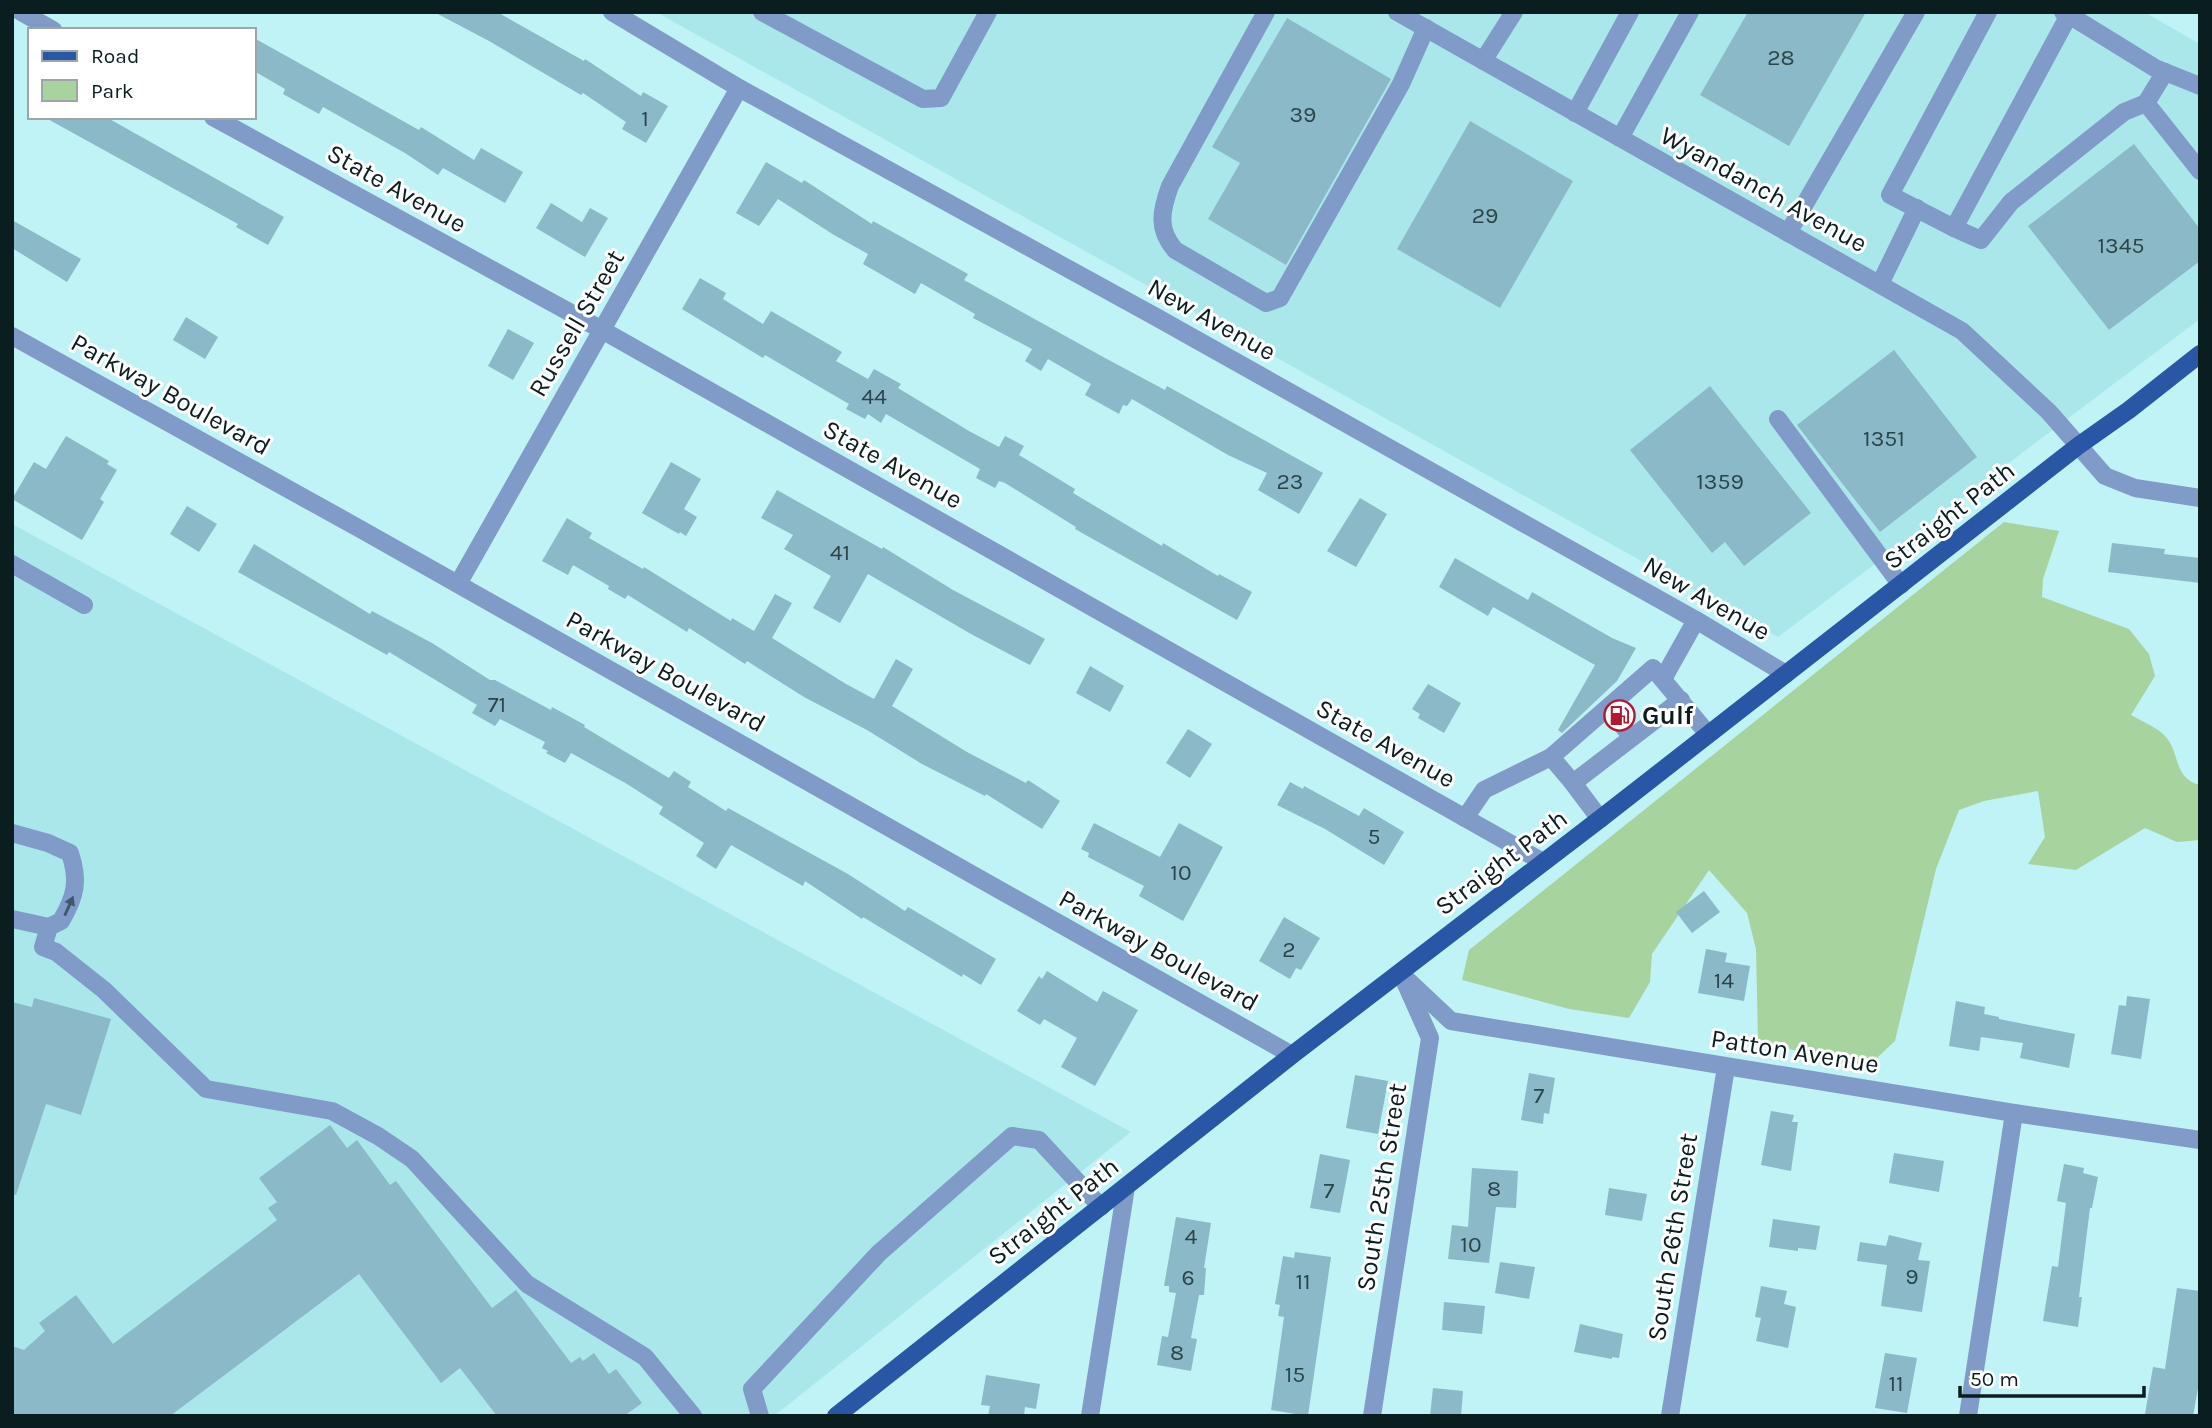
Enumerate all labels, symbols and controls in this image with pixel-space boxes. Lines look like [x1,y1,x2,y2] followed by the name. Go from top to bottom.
[28,28,256,119] legend
[91,44,139,68] text: Road
[1767,44,1795,71] house number: 28
[91,79,134,103] text: Park
[1290,101,1316,128] house number: 39
[641,105,649,132] house number: 1
[1655,120,1873,259] street label: Wyandanch Avenue
[322,137,472,239] street label: State Avenue
[1472,202,1498,229] house number: 29
[2097,232,2145,259] house number: 1345
[522,244,631,402] street label: Russell Street
[1142,272,1281,367] street label: New Avenue
[66,327,276,462] street label: Parkway Boulevard
[861,383,887,410] house number: 44
[818,413,968,515] street label: State Avenue
[1863,425,1905,452] house number: 1351
[1878,455,2021,576] street label: Straight Path
[1277,468,1303,495] house number: 23
[1696,468,1744,495] house number: 1359
[830,539,850,566] house number: 41
[1638,550,1776,647] street label: New Avenue
[561,604,771,739] street label: Parkway Boulevard
[488,691,506,718] house number: 71
[1311,692,1461,794] street label: State Avenue
[1602,698,1636,732] fuel station icon: Gulf
[1642,700,1694,731] place label: Gulf
[1429,803,1574,922] street label: Straight Path
[1368,823,1380,850] house number: 5
[1170,859,1192,886] house number: 10
[1054,883,1264,1018] street label: Parkway Boulevard
[63,896,75,916] one-way arrow
[1282,936,1296,963] house number: 2
[1714,967,1734,994] house number: 14
[1709,1023,1881,1080] street label: Patton Avenue
[1350,1081,1413,1293] street label: South 25th Street
[1534,1082,1545,1109] house number: 7
[1641,1131,1704,1343] street label: South 26th Street
[982,1151,1125,1272] street label: Straight Path
[1487,1175,1501,1202] house number: 8
[1324,1177,1335,1204] house number: 7
[1185,1223,1198,1250] house number: 4
[1460,1231,1482,1258] house number: 10
[1905,1263,1919,1290] house number: 9
[1181,1264,1195,1291] house number: 6
[1295,1268,1311,1295] house number: 11
[1170,1339,1184,1366] house number: 8
[1960,1354,2144,1398] scale bar
[1285,1361,1305,1388] house number: 15
[1970,1367,2019,1391] text: 50 m
[1888,1370,1904,1397] house number: 11

